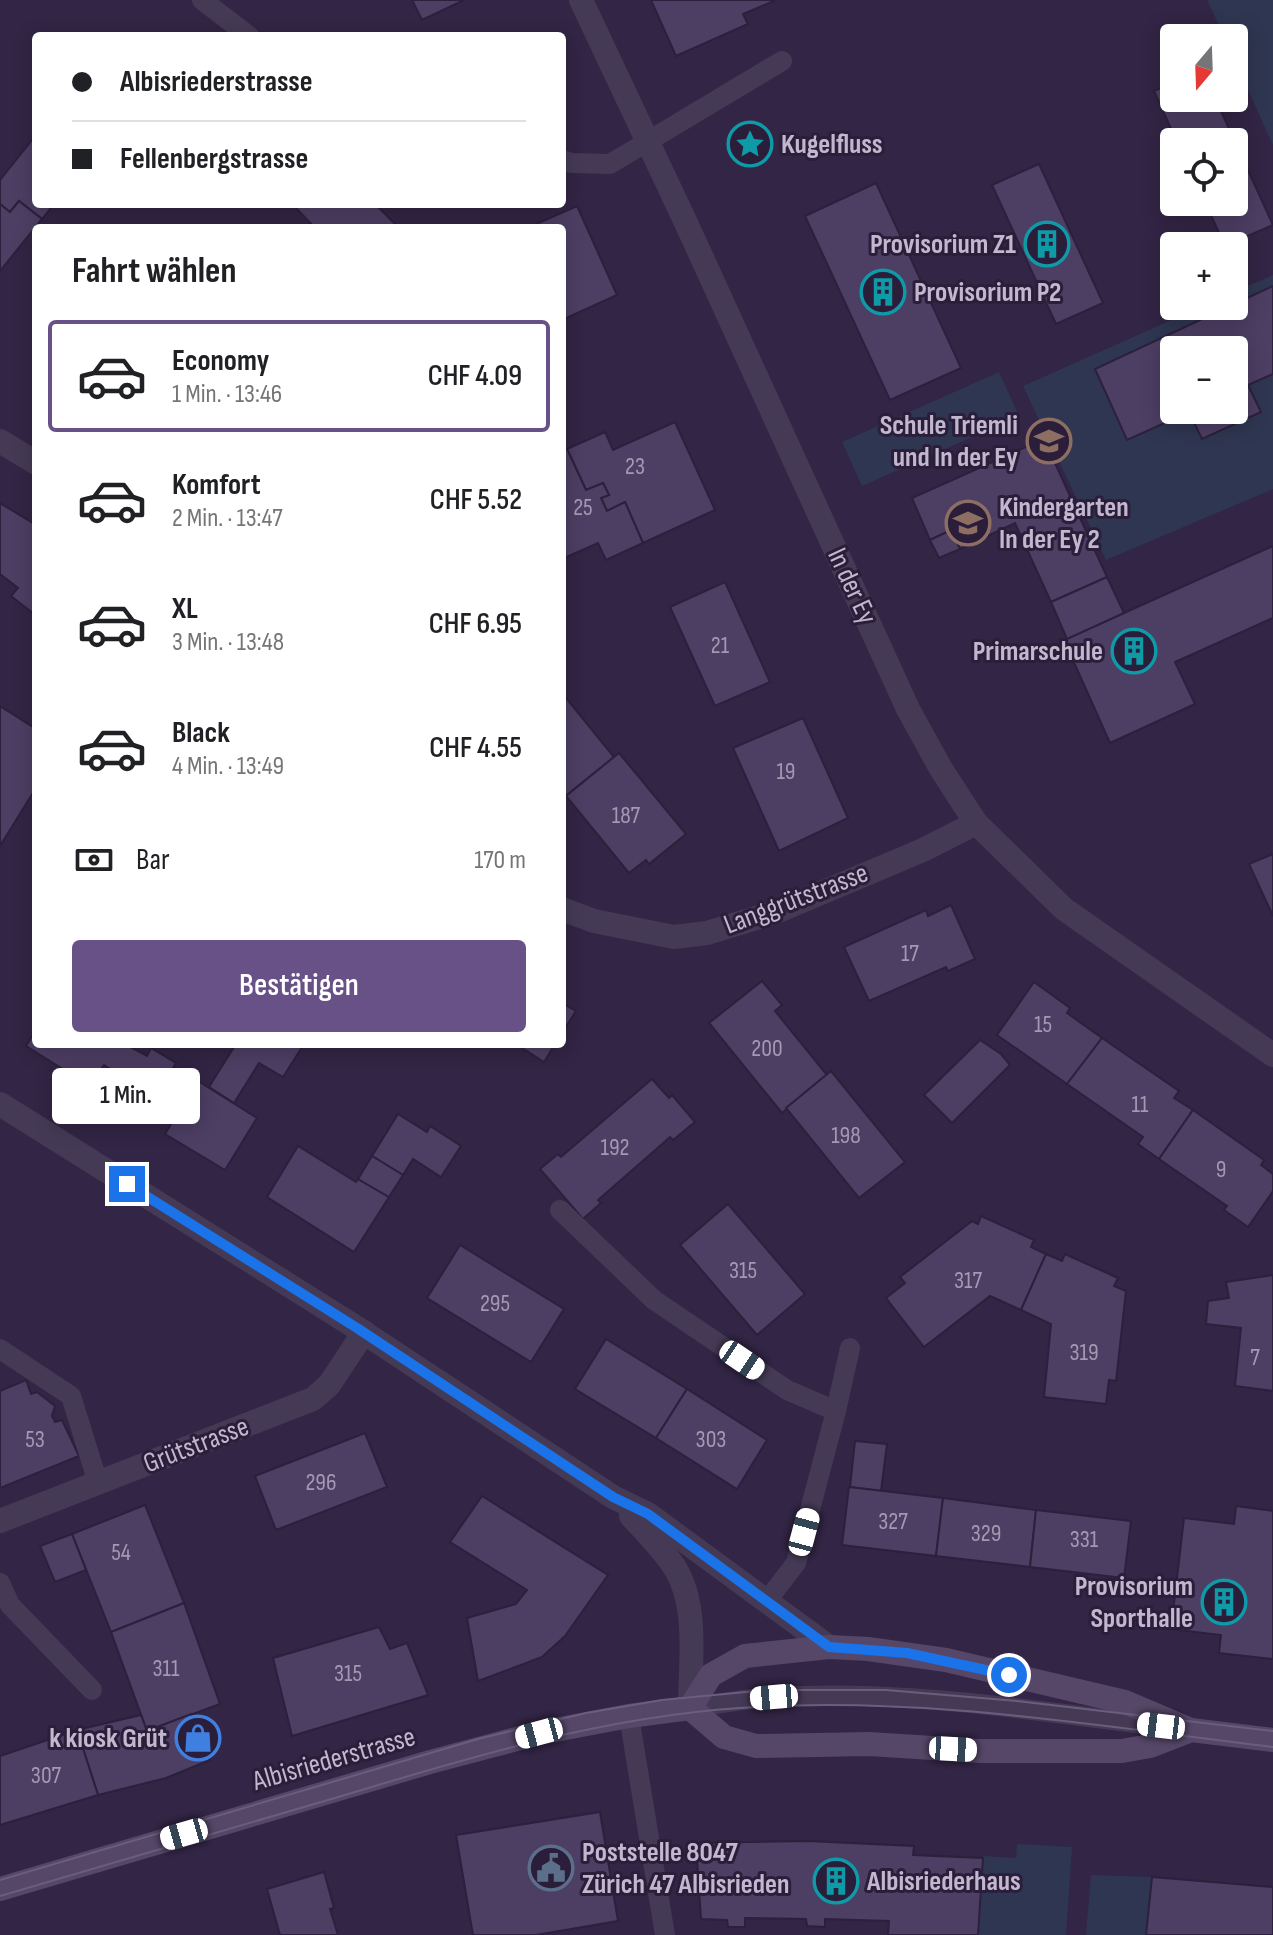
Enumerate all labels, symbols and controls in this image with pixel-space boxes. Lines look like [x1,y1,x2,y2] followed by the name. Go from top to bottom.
[1160,24,1248,112] north arrow
[1160,24,1248,424] map controls
[120,64,313,100] text: Albisriederstrasse
[726,120,774,168] place icon: Kugelfluss
[781,128,883,161] place label: Kugelfluss
[1160,128,1248,216] button: locate
[120,141,308,177] text: Fellenbergstrasse
[1023,220,1071,268] building icon: Provisorium Z1
[870,228,1016,261] place label: Provisorium Z1
[1160,232,1248,320] button: +
[72,250,236,293] text: Fahrt wählen
[859,268,907,316] building icon: Provisorium P2
[914,276,1061,309] place label: Provisorium P2
[1160,336,1248,424] button: −
[76,340,148,412] icon: car
[172,343,269,379] text: Economy
[428,358,522,394] text: CHF 4.09
[172,379,282,410] text: 1 Min. · 13:46
[880,409,1018,474] place label: Schule Triemli und In der Ey
[1025,417,1073,465] school or university icon: Schule Triemli und In der Ey
[625,452,645,481] house number: 23
[76,464,148,536] icon: car
[172,467,261,503] text: Komfort
[430,482,522,518] text: CHF 5.52
[999,491,1129,556] place label: Kindergarten In der Ey 2
[573,493,593,522] house number: 25
[944,499,992,547] school or university icon: Kindergarten In der Ey 2
[172,503,283,534] text: 2 Min. · 13:47
[820,543,884,629] street label: In der Ey
[76,588,148,660] icon: car
[172,591,198,627] text: XL
[429,606,522,642] text: CHF 6.95
[172,627,284,658] text: 3 Min. · 13:48
[1110,627,1158,675] building icon: Primarschule
[711,631,730,660] house number: 21
[973,635,1103,668] place label: Primarschule
[76,712,148,784] icon: car
[172,715,230,751] text: Black
[429,730,522,766] text: CHF 4.55
[172,751,284,782] text: 4 Min. · 13:49
[776,757,796,786] house number: 19
[612,801,641,830] house number: 187
[72,838,116,882] icon: cash
[136,842,170,878] text: Bar
[474,845,526,876] text: 170 m
[719,856,873,942] street label: Langgrütstrasse
[901,939,919,968] house number: 17
[72,940,526,1032] button: Bestätigen
[1034,1010,1052,1039] house number: 15
[751,1034,783,1063] house number: 200
[53,1068,201,1124] callout: 1 Min.
[100,1080,152,1111] text: 1 Min.
[1132,1090,1149,1119] house number: 11
[831,1121,861,1150] house number: 198
[601,1133,629,1162] house number: 192
[1216,1155,1226,1184] house number: 9
[109,1166,145,1202] route end
[729,1256,757,1285] house number: 315
[954,1266,982,1295] house number: 317
[480,1289,510,1318] house number: 295
[715,1337,769,1383] car
[1069,1338,1099,1367] house number: 319
[1250,1343,1260,1372] house number: 7
[139,1410,253,1480] street label: Grütstrasse
[25,1425,45,1454] house number: 53
[696,1425,726,1454] house number: 303
[305,1468,337,1497] house number: 296
[786,1506,822,1558] car
[878,1507,908,1536] house number: 327
[971,1519,1001,1548] house number: 329
[1070,1525,1099,1554] house number: 331
[111,1538,131,1567] house number: 54
[1075,1570,1193,1635] place label: Provisorium Sporthalle
[1200,1578,1248,1626] building icon: Provisorium Sporthalle
[153,1654,180,1683] house number: 311
[991,1657,1027,1693] route start
[334,1659,362,1688] house number: 315
[749,1683,799,1711] car
[1136,1711,1186,1741] car
[174,1714,222,1762] shop icon: k kiosk Grüt
[513,1715,565,1751] car
[248,1720,419,1798] street label: Albisriederstrasse
[49,1722,167,1755] place label: k kiosk Grüt
[928,1736,978,1762] car
[31,1761,62,1790] house number: 307
[158,1816,210,1852] car
[582,1836,789,1901] place label: Poststelle 8047 Zürich 47 Albisrieden
[527,1844,575,1892] public building icon: Poststelle 8047 Zürich 47 Albisrieden
[812,1857,860,1905] building icon: Albisriederhaus
[866,1865,1021,1898] place label: Albisriederhaus

